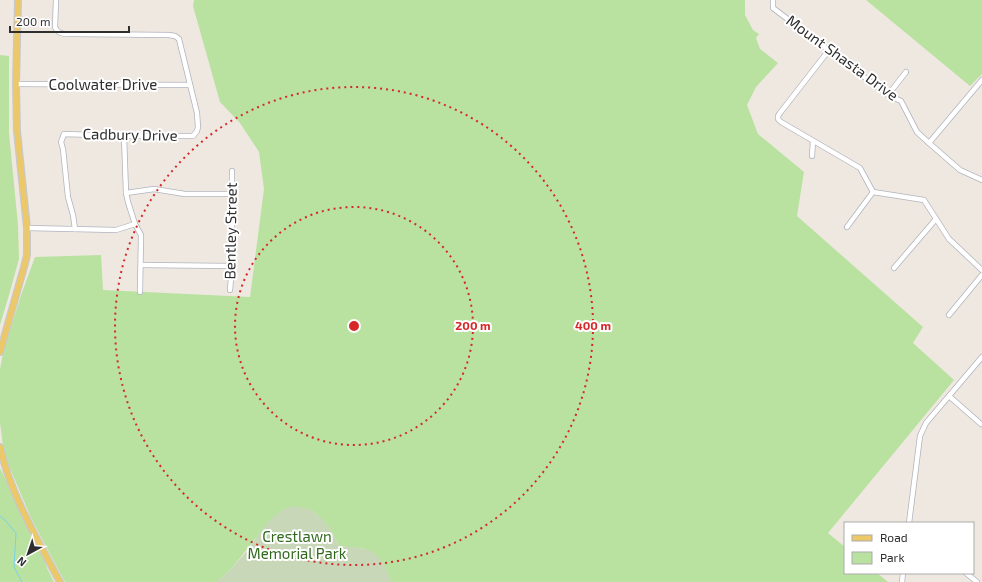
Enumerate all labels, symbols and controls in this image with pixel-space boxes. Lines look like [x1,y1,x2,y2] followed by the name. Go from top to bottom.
[10,8,129,34] scale bar
[783,11,902,104] street label: Mount Shasta Drive
[16,14,50,28] text: 200 m
[49,75,157,93] street label: Coolwater Drive
[82,124,178,144] street label: Cadbury Drive
[220,182,240,280] street label: Bentley Street
[455,318,491,332] text: 200 m
[575,318,611,332] text: 400 m
[347,319,361,333] centre of rings
[844,522,974,574] legend
[248,527,347,562] park label: Crestlawn Memorial Park
[880,530,908,544] text: Road
[8,534,48,574] north arrow
[880,550,905,564] text: Park
[14,554,28,570] text: N

